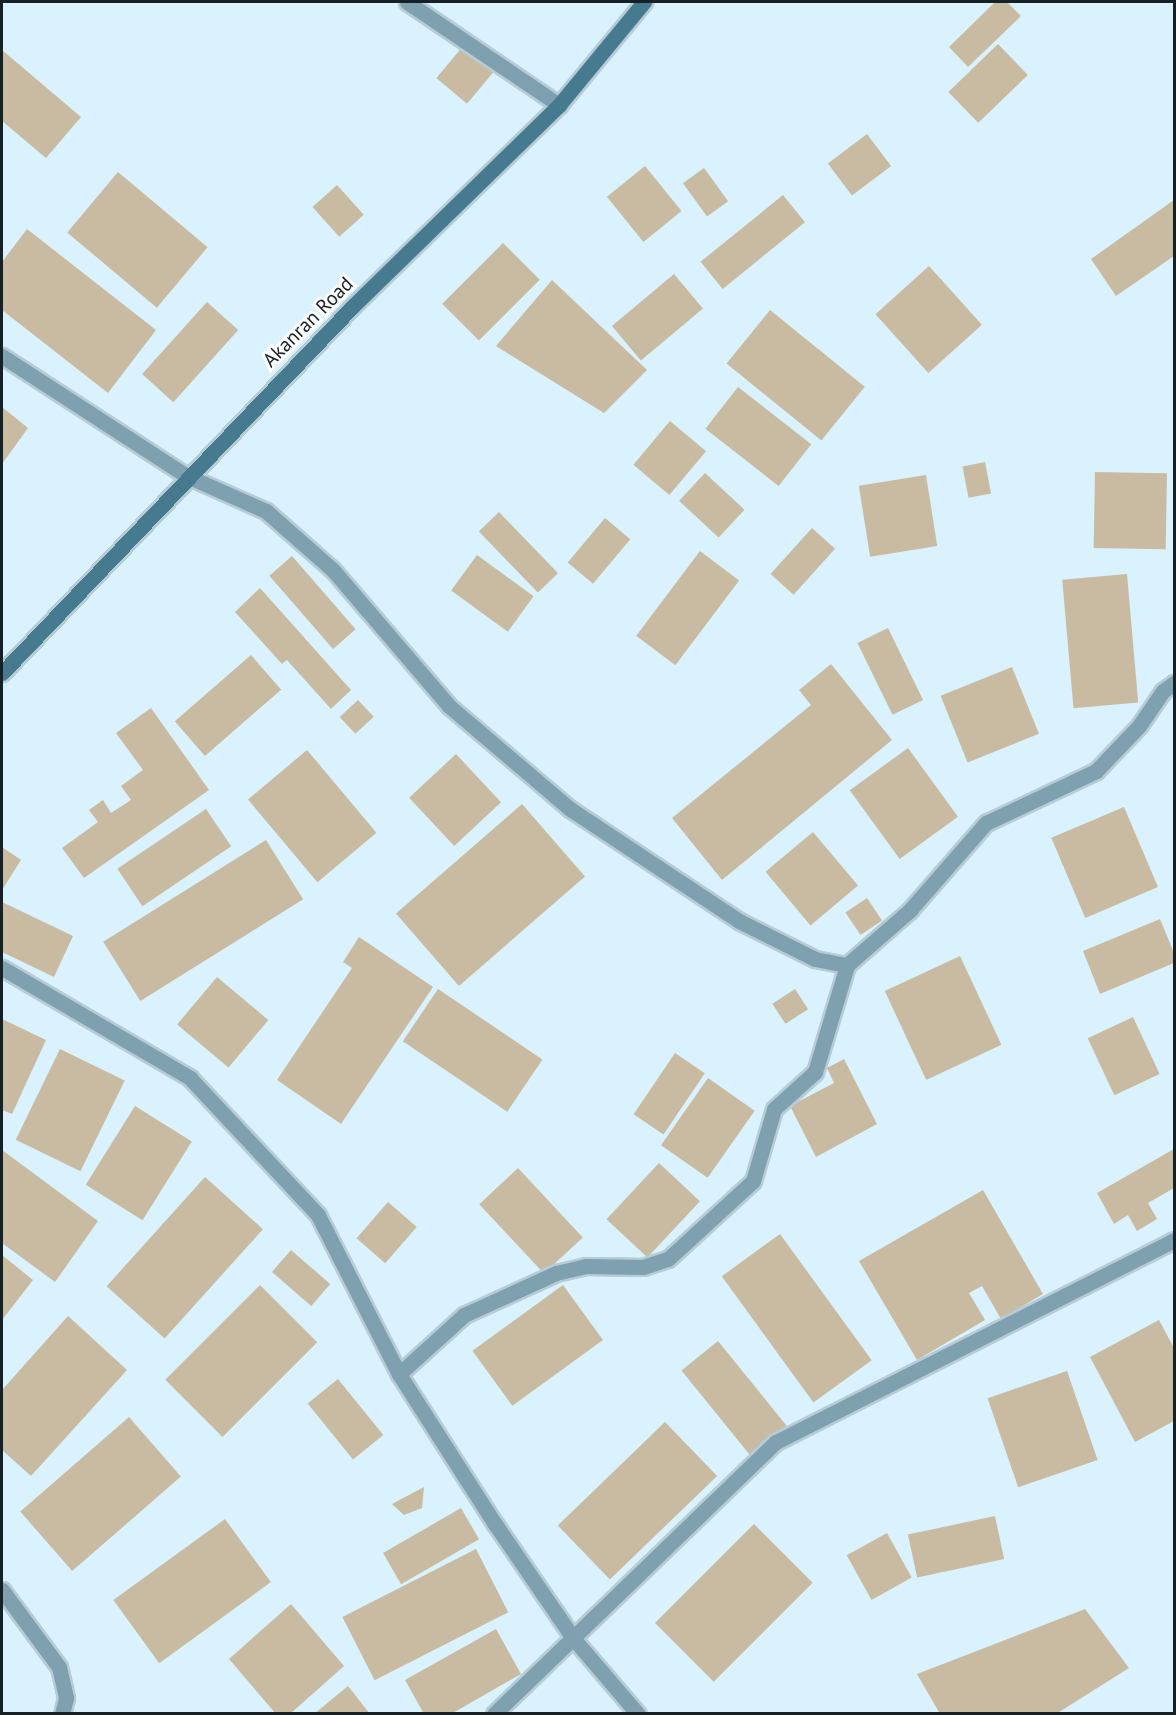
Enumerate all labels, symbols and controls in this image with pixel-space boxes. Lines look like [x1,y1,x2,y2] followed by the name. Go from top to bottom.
[258,272,358,372] street label: Akanran Road

